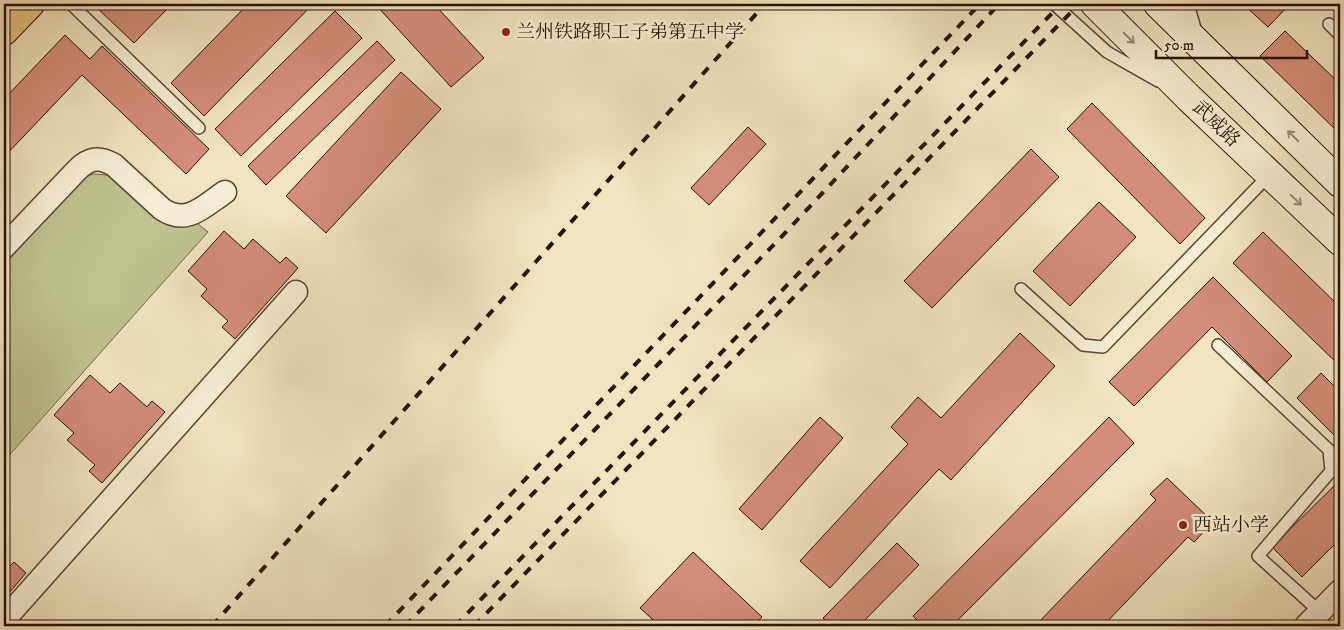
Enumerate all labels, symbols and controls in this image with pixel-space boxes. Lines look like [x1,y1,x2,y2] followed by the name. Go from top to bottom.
[516,21,744,44] place label: 兰州铁路职工子弟第五中学
[500,26,512,38] marker: 兰州铁路职工子弟第五中学
[1156,28,1308,60] scale bar
[1123,32,1135,44] one-way arrow
[1164,36,1194,55] text: 50 m
[1188,96,1244,152] street label: 武威路
[1287,130,1299,142] one-way arrow
[1290,194,1303,206] one-way arrow
[1193,514,1269,537] place label: 西站小学
[1177,519,1189,531] marker: 西站小学

